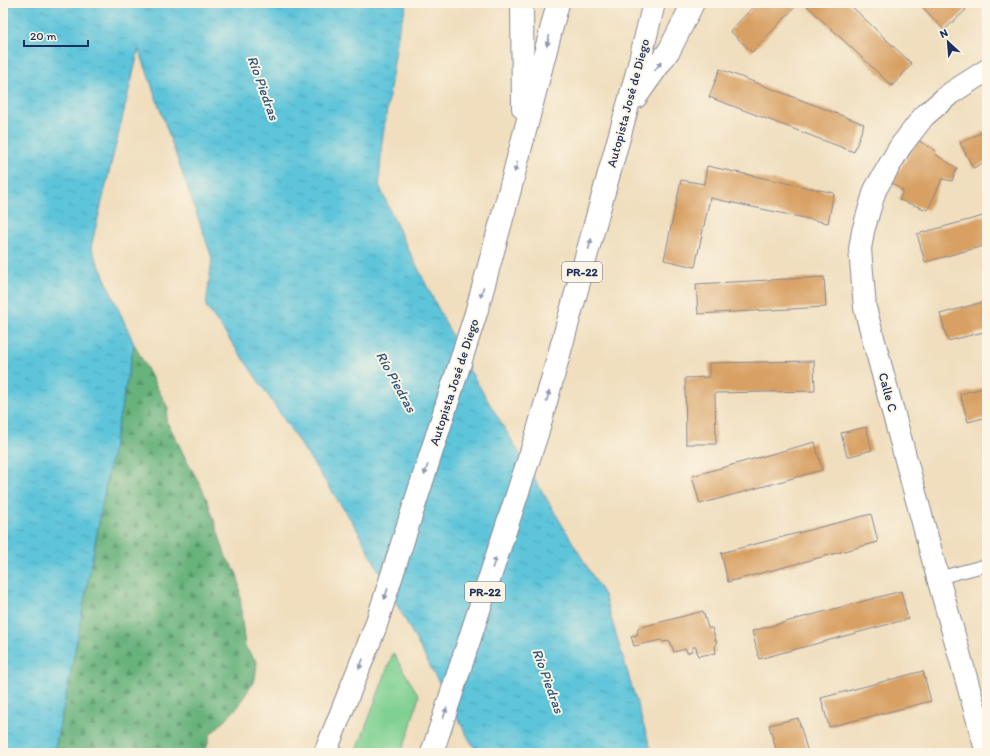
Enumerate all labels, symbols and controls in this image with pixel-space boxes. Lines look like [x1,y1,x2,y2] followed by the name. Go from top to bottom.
[24,22,88,48] scale bar
[928,22,968,62] north arrow
[938,26,950,41] text: N
[30,29,57,43] text: 20 m
[545,35,551,47] one-way arrow
[604,37,653,169] street label: Autopista José de Diego
[244,53,283,123] water label: Río Piedras
[654,61,662,71] one-way arrow
[513,161,519,173] one-way arrow
[587,238,593,250] one-way arrow
[562,262,602,282] road number: PR-22
[478,286,484,298] one-way arrow
[426,316,482,447] street label: Autopista José de Diego
[372,348,420,416] water label: Río Piedras
[876,371,900,413] street label: Calle C
[545,390,551,402] one-way arrow
[423,464,429,476] one-way arrow
[492,557,498,569] one-way arrow
[465,582,505,602] road number: PR-22
[383,588,389,600] one-way arrow
[529,646,568,716] water label: Río Piedras
[357,659,363,671] one-way arrow
[442,707,448,719] one-way arrow

